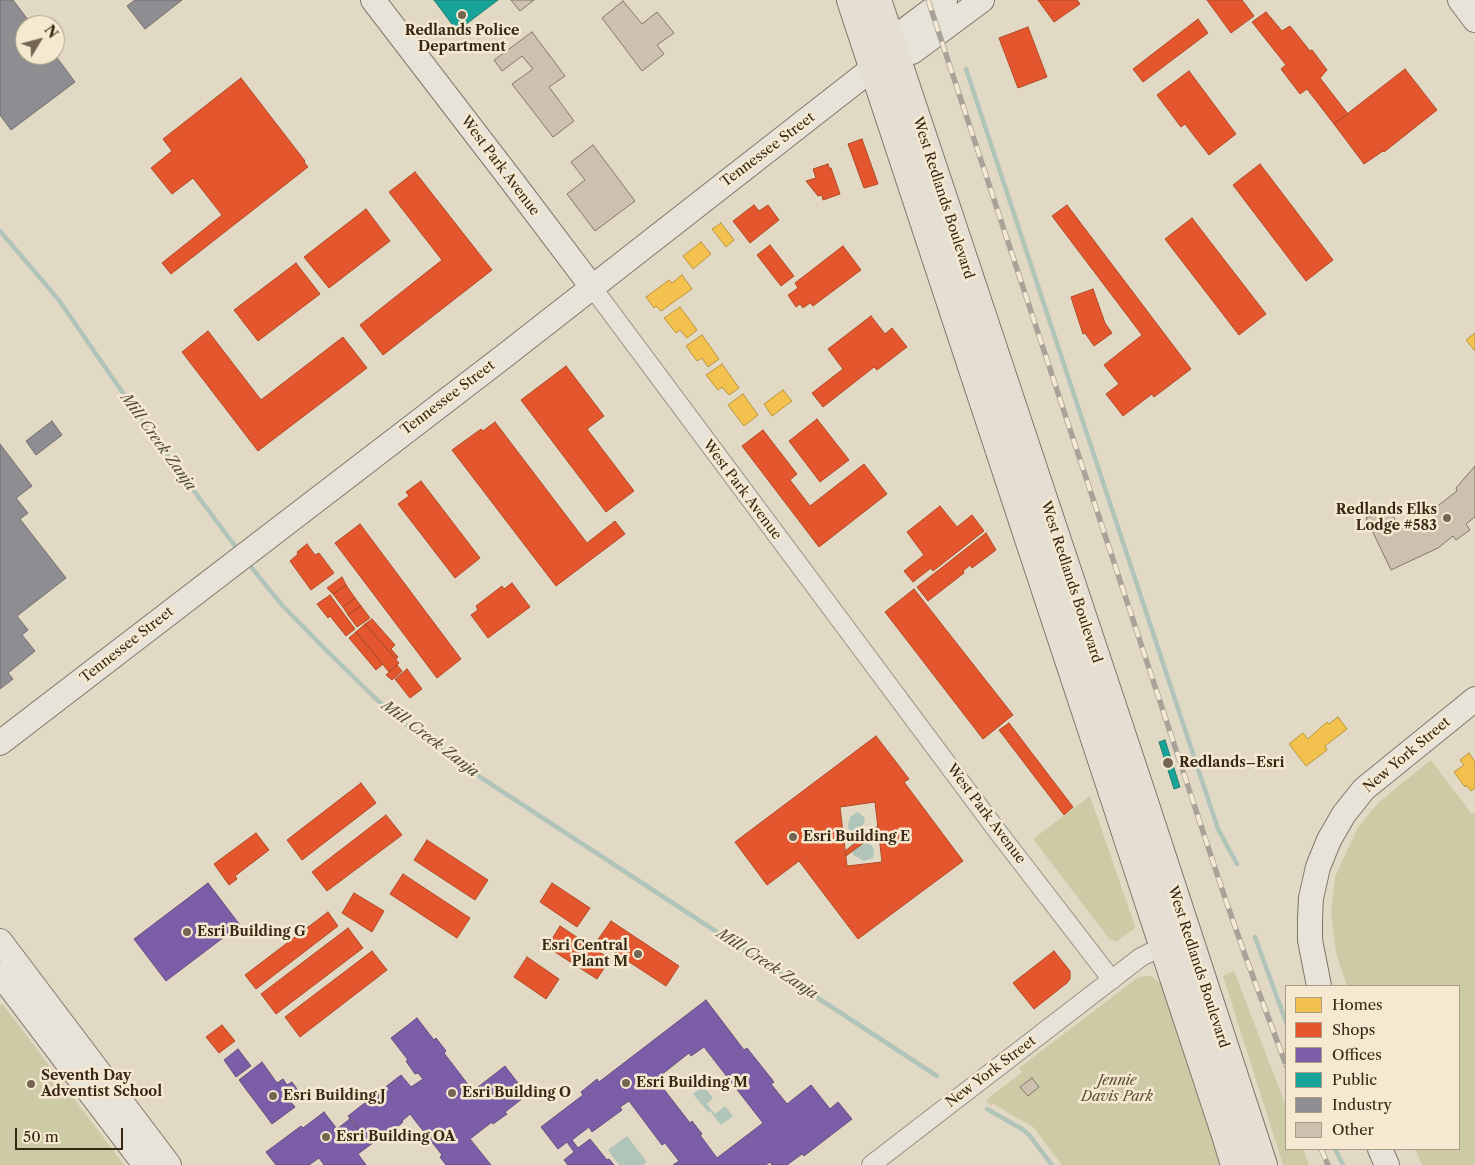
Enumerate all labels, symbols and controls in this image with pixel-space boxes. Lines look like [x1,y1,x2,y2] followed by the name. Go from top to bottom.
[456,9,468,21] marker: Redlands Police Department
[15,15,65,65] north arrow
[40,21,62,42] text: N
[405,23,519,56] place label: Redlands Police Department
[718,109,818,191] street label: Tennessee Street
[457,113,543,219] street label: West Park Avenue
[909,115,977,281] street label: West Redlands Boulevard
[398,357,498,439] street label: Tennessee Street
[116,390,200,494] water label: Mill Creek Zanja
[699,437,785,543] street label: West Park Avenue
[1037,499,1105,665] street label: West Redlands Boulevard
[1336,502,1437,534] place label: Redlands Elks Lodge #583
[1441,512,1453,524] marker: Redlands Elks Lodge #583
[77,603,177,687] street label: Tennessee Street
[378,697,482,781] water label: Mill Creek Zanja
[1360,714,1454,796] street label: New York Street
[1179,755,1284,771] place label: Redlands–Esri
[1161,756,1175,770] marker: Redlands–Esri
[943,761,1029,867] street label: West Park Avenue
[803,829,910,845] place label: Esri Building E
[787,831,799,843] marker: Esri Building E
[1164,884,1232,1050] street label: West Redlands Boulevard
[197,924,306,940] place label: Esri Building G
[713,925,821,1003] water label: Mill Creek Zanja
[181,926,193,938] marker: Esri Building G
[541,938,628,970] place label: Esri Central Plant M
[632,948,644,960] marker: Esri Central Plant M
[1285,985,1460,1150] legend
[1332,995,1383,1014] text: Homes
[1332,1020,1375,1039] text: Shops
[943,1033,1039,1111] street label: New York Street
[1332,1045,1382,1064] text: Offices
[41,1068,162,1100] place label: Seventh Day Adventist School
[1332,1070,1377,1089] text: Public
[1081,1073,1153,1106] park label: Jennie Davis Park
[636,1075,748,1091] place label: Esri Building M
[620,1077,632,1089] marker: Esri Building M
[25,1078,37,1090] marker: Seventh Day Adventist School
[462,1085,571,1101] place label: Esri Building O
[446,1087,458,1099] marker: Esri Building O
[283,1088,386,1104] place label: Esri Building J
[267,1090,279,1102] marker: Esri Building J
[1332,1095,1392,1114] text: Industry
[18,1118,125,1150] scale bar
[1332,1120,1374,1139] text: Other
[23,1127,59,1146] text: 50 m
[336,1129,455,1145] place label: Esri Building OA
[320,1131,332,1143] marker: Esri Building OA

